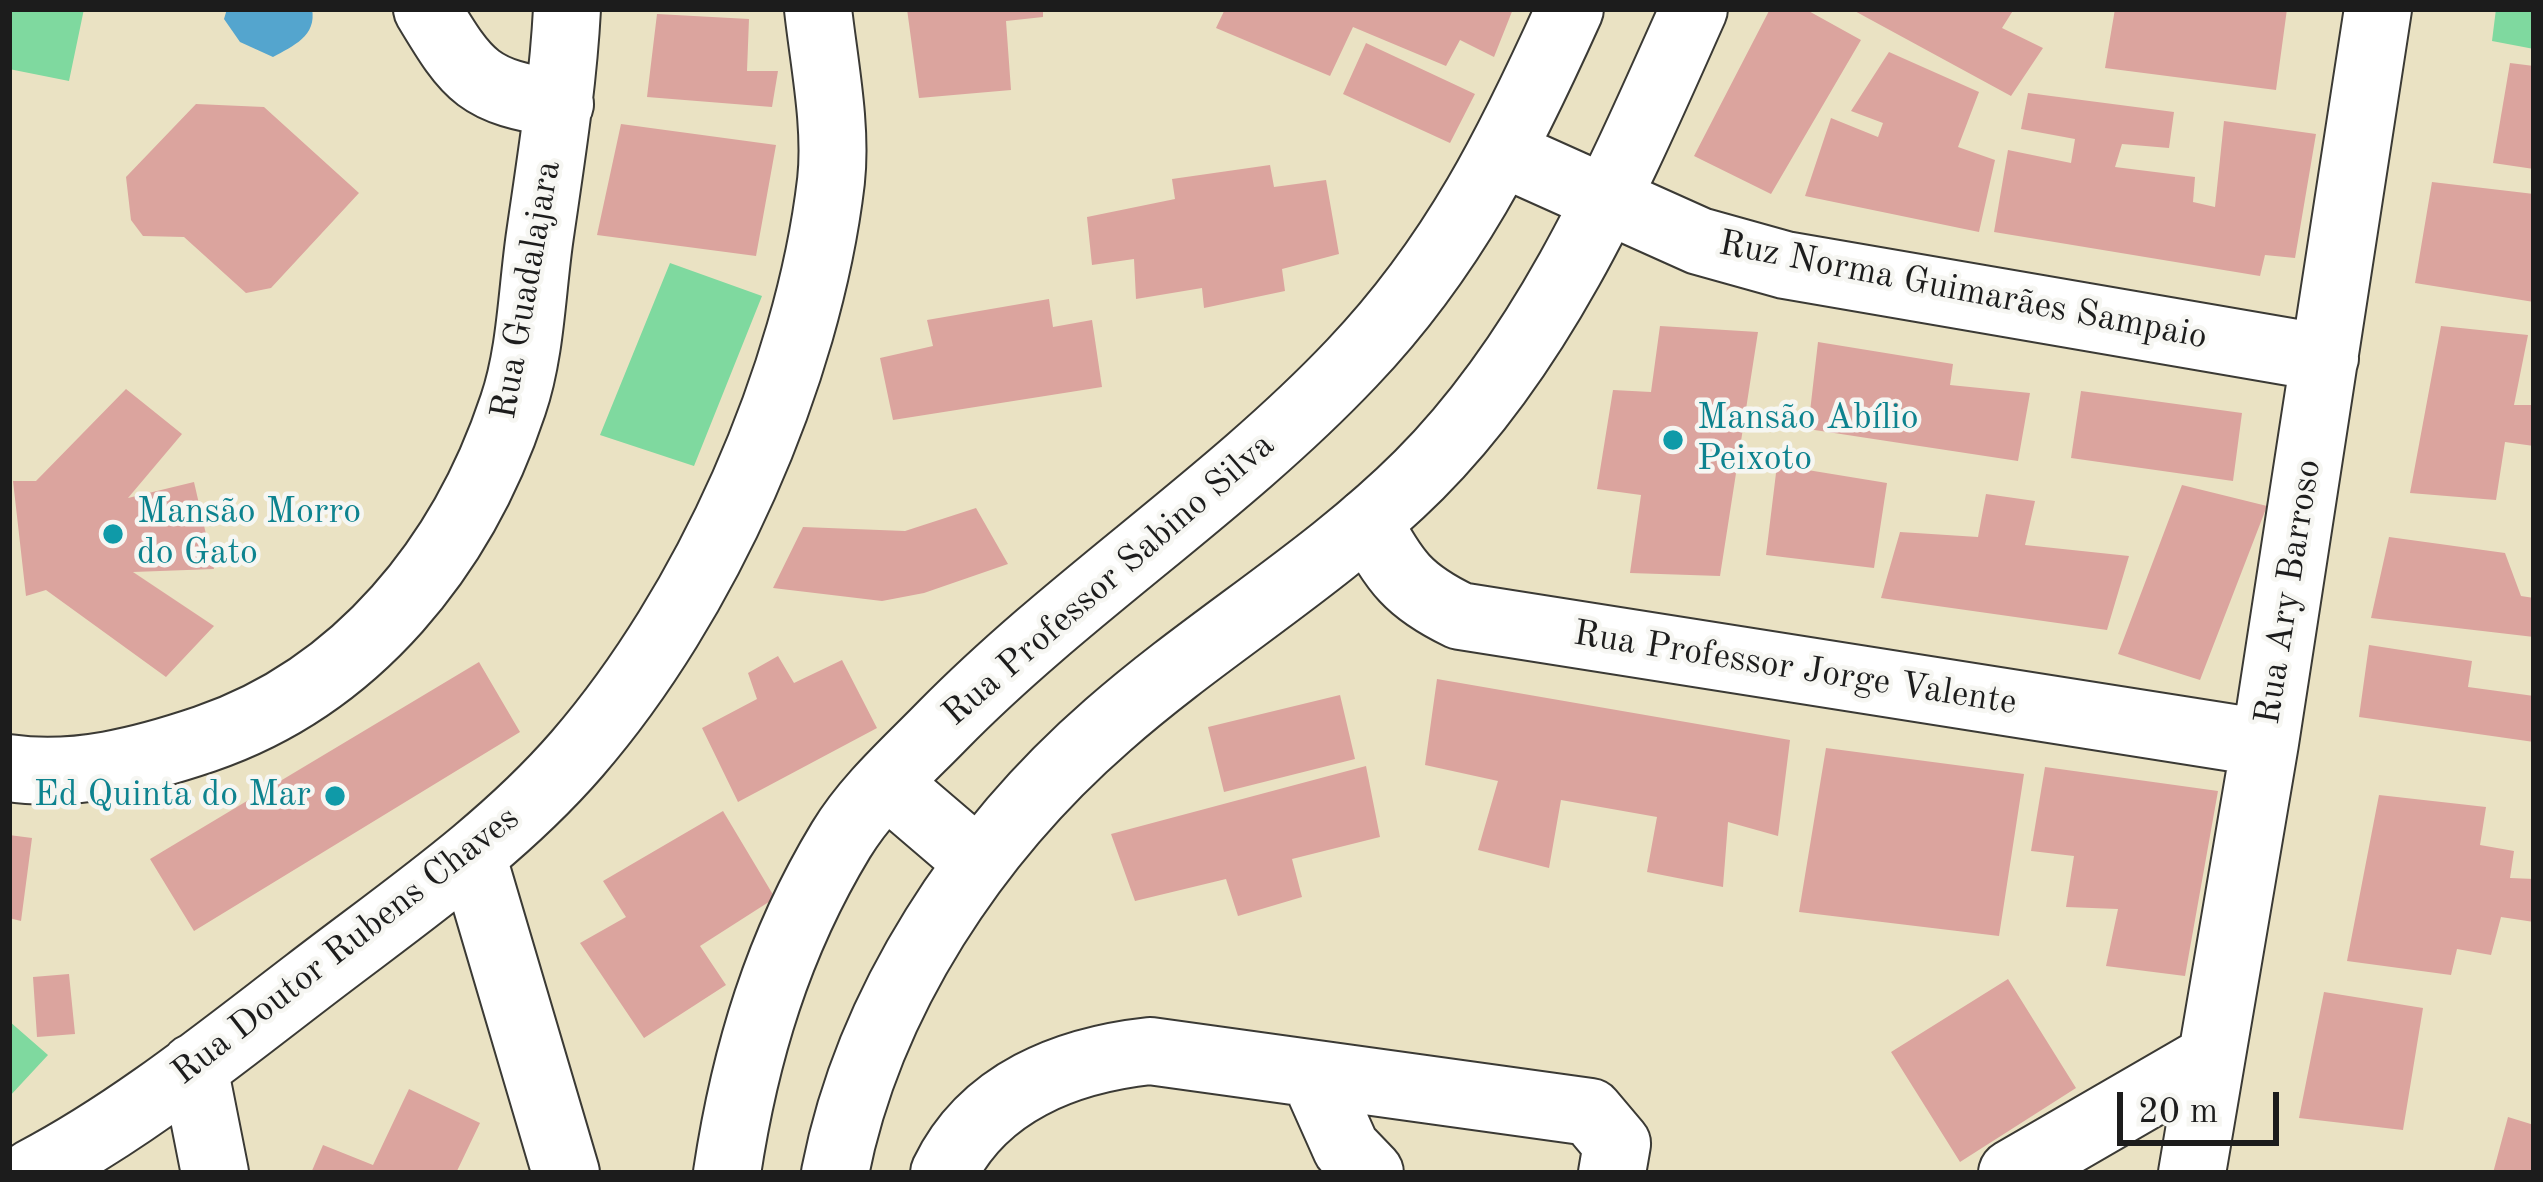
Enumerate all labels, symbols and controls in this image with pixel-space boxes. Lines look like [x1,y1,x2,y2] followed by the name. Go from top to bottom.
[483,157,571,423] street label: Rua Guadalajara
[1715,222,2211,360] street label: Ruz Norma Guimarães Sampaio
[1697,397,1919,482] place label: Mansão Abílio Peixoto
[934,424,1284,736] street label: Rua Professor Sabino Silva
[1660,427,1686,453] marker: Mansão Abílio Peixoto
[2247,456,2331,728] street label: Rua Ary Barroso
[137,491,361,576] place label: Mansão Morro do Gato
[100,521,126,547] marker: Mansão Morro do Gato
[1570,613,2020,725] street label: Rua Professor Jorge Valente
[34,774,311,818] place label: Ed Quinta do Mar
[322,783,348,809] marker: Ed Quinta do Mar
[164,797,528,1095] street label: Rua Doutor Rubens Chaves
[2123,1068,2285,1142] scale bar
[2138,1095,2218,1131] text: 20 m

